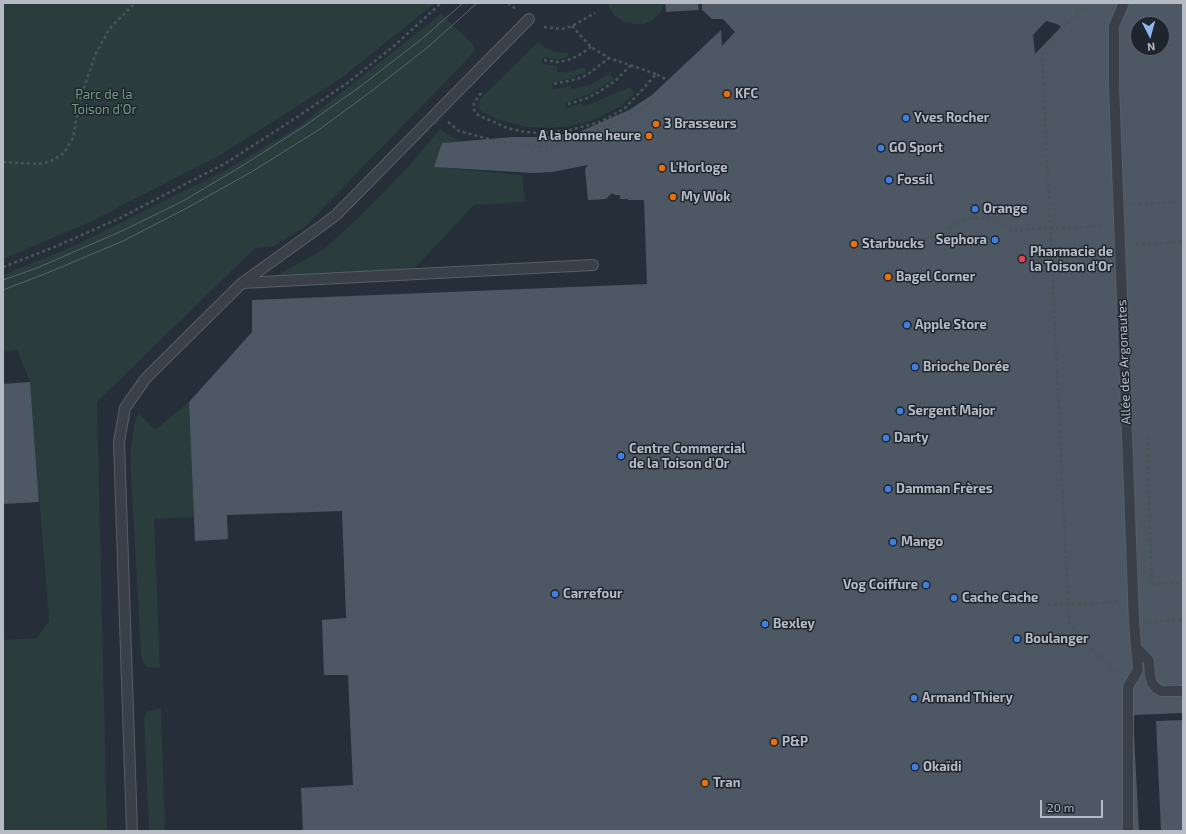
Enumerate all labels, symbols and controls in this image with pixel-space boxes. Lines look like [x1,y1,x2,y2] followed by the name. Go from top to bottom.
[1130,16,1170,56] north arrow
[1147,41,1156,54] text: N
[735,86,758,102] place label: KFC
[71,87,137,118] park label: Parc de la Toison d'Or
[722,89,732,99] marker: KFC
[914,110,989,126] place label: Yves Rocher
[901,113,911,123] marker: Yves Rocher
[664,116,737,132] place label: 3 Brasseurs
[651,119,661,129] marker: 3 Brasseurs
[538,128,641,144] place label: A la bonne heure
[644,131,654,141] marker: A la bonne heure
[889,140,943,156] place label: GO Sport
[876,143,886,153] marker: GO Sport
[670,160,727,176] place label: L'Horloge
[657,163,667,173] marker: L'Horloge
[897,172,933,188] place label: Fossil
[884,175,894,185] marker: Fossil
[681,189,730,205] place label: My Wok
[668,192,678,202] marker: My Wok
[983,201,1027,217] place label: Orange
[970,204,980,214] marker: Orange
[936,232,987,248] place label: Sephora
[990,235,1000,245] marker: Sephora
[862,236,924,252] place label: Starbucks
[849,239,859,249] marker: Starbucks
[1030,244,1113,275] place label: Pharmacie de la Toison d'Or
[1017,254,1027,264] marker: Pharmacie de la Toison d'Or
[896,269,975,285] place label: Bagel Corner
[883,272,893,282] marker: Bagel Corner
[1114,299,1134,425] street label: Allée des Argonautes
[915,317,987,333] place label: Apple Store
[902,320,912,330] marker: Apple Store
[923,359,1009,375] place label: Brioche Dorée
[910,362,920,372] marker: Brioche Dorée
[908,403,995,419] place label: Sergent Major
[895,406,905,416] marker: Sergent Major
[894,430,929,446] place label: Darty
[881,433,891,443] marker: Darty
[629,441,746,472] place label: Centre Commercial de la Toison d'Or
[616,451,626,461] marker: Centre Commercial de la Toison d'Or
[896,481,993,497] place label: Damman Frères
[883,484,893,494] marker: Damman Frères
[901,534,943,550] place label: Mango
[888,537,898,547] marker: Mango
[843,577,918,593] place label: Vog Coiffure
[921,580,931,590] marker: Vog Coiffure
[563,586,622,602] place label: Carrefour
[550,589,560,599] marker: Carrefour
[962,590,1038,606] place label: Cache Cache
[949,593,959,603] marker: Cache Cache
[773,616,815,632] place label: Bexley
[760,619,770,629] marker: Bexley
[1025,631,1089,647] place label: Boulanger
[1012,634,1022,644] marker: Boulanger
[922,690,1013,706] place label: Armand Thiery
[909,693,919,703] marker: Armand Thiery
[782,734,808,750] place label: P&P
[769,737,779,747] marker: P&P
[923,759,962,775] place label: Okaïdi
[910,762,920,772] marker: Okaïdi
[713,775,741,791] place label: Tran
[700,778,710,788] marker: Tran
[1042,792,1105,818] scale bar
[1047,800,1074,814] text: 20 m

